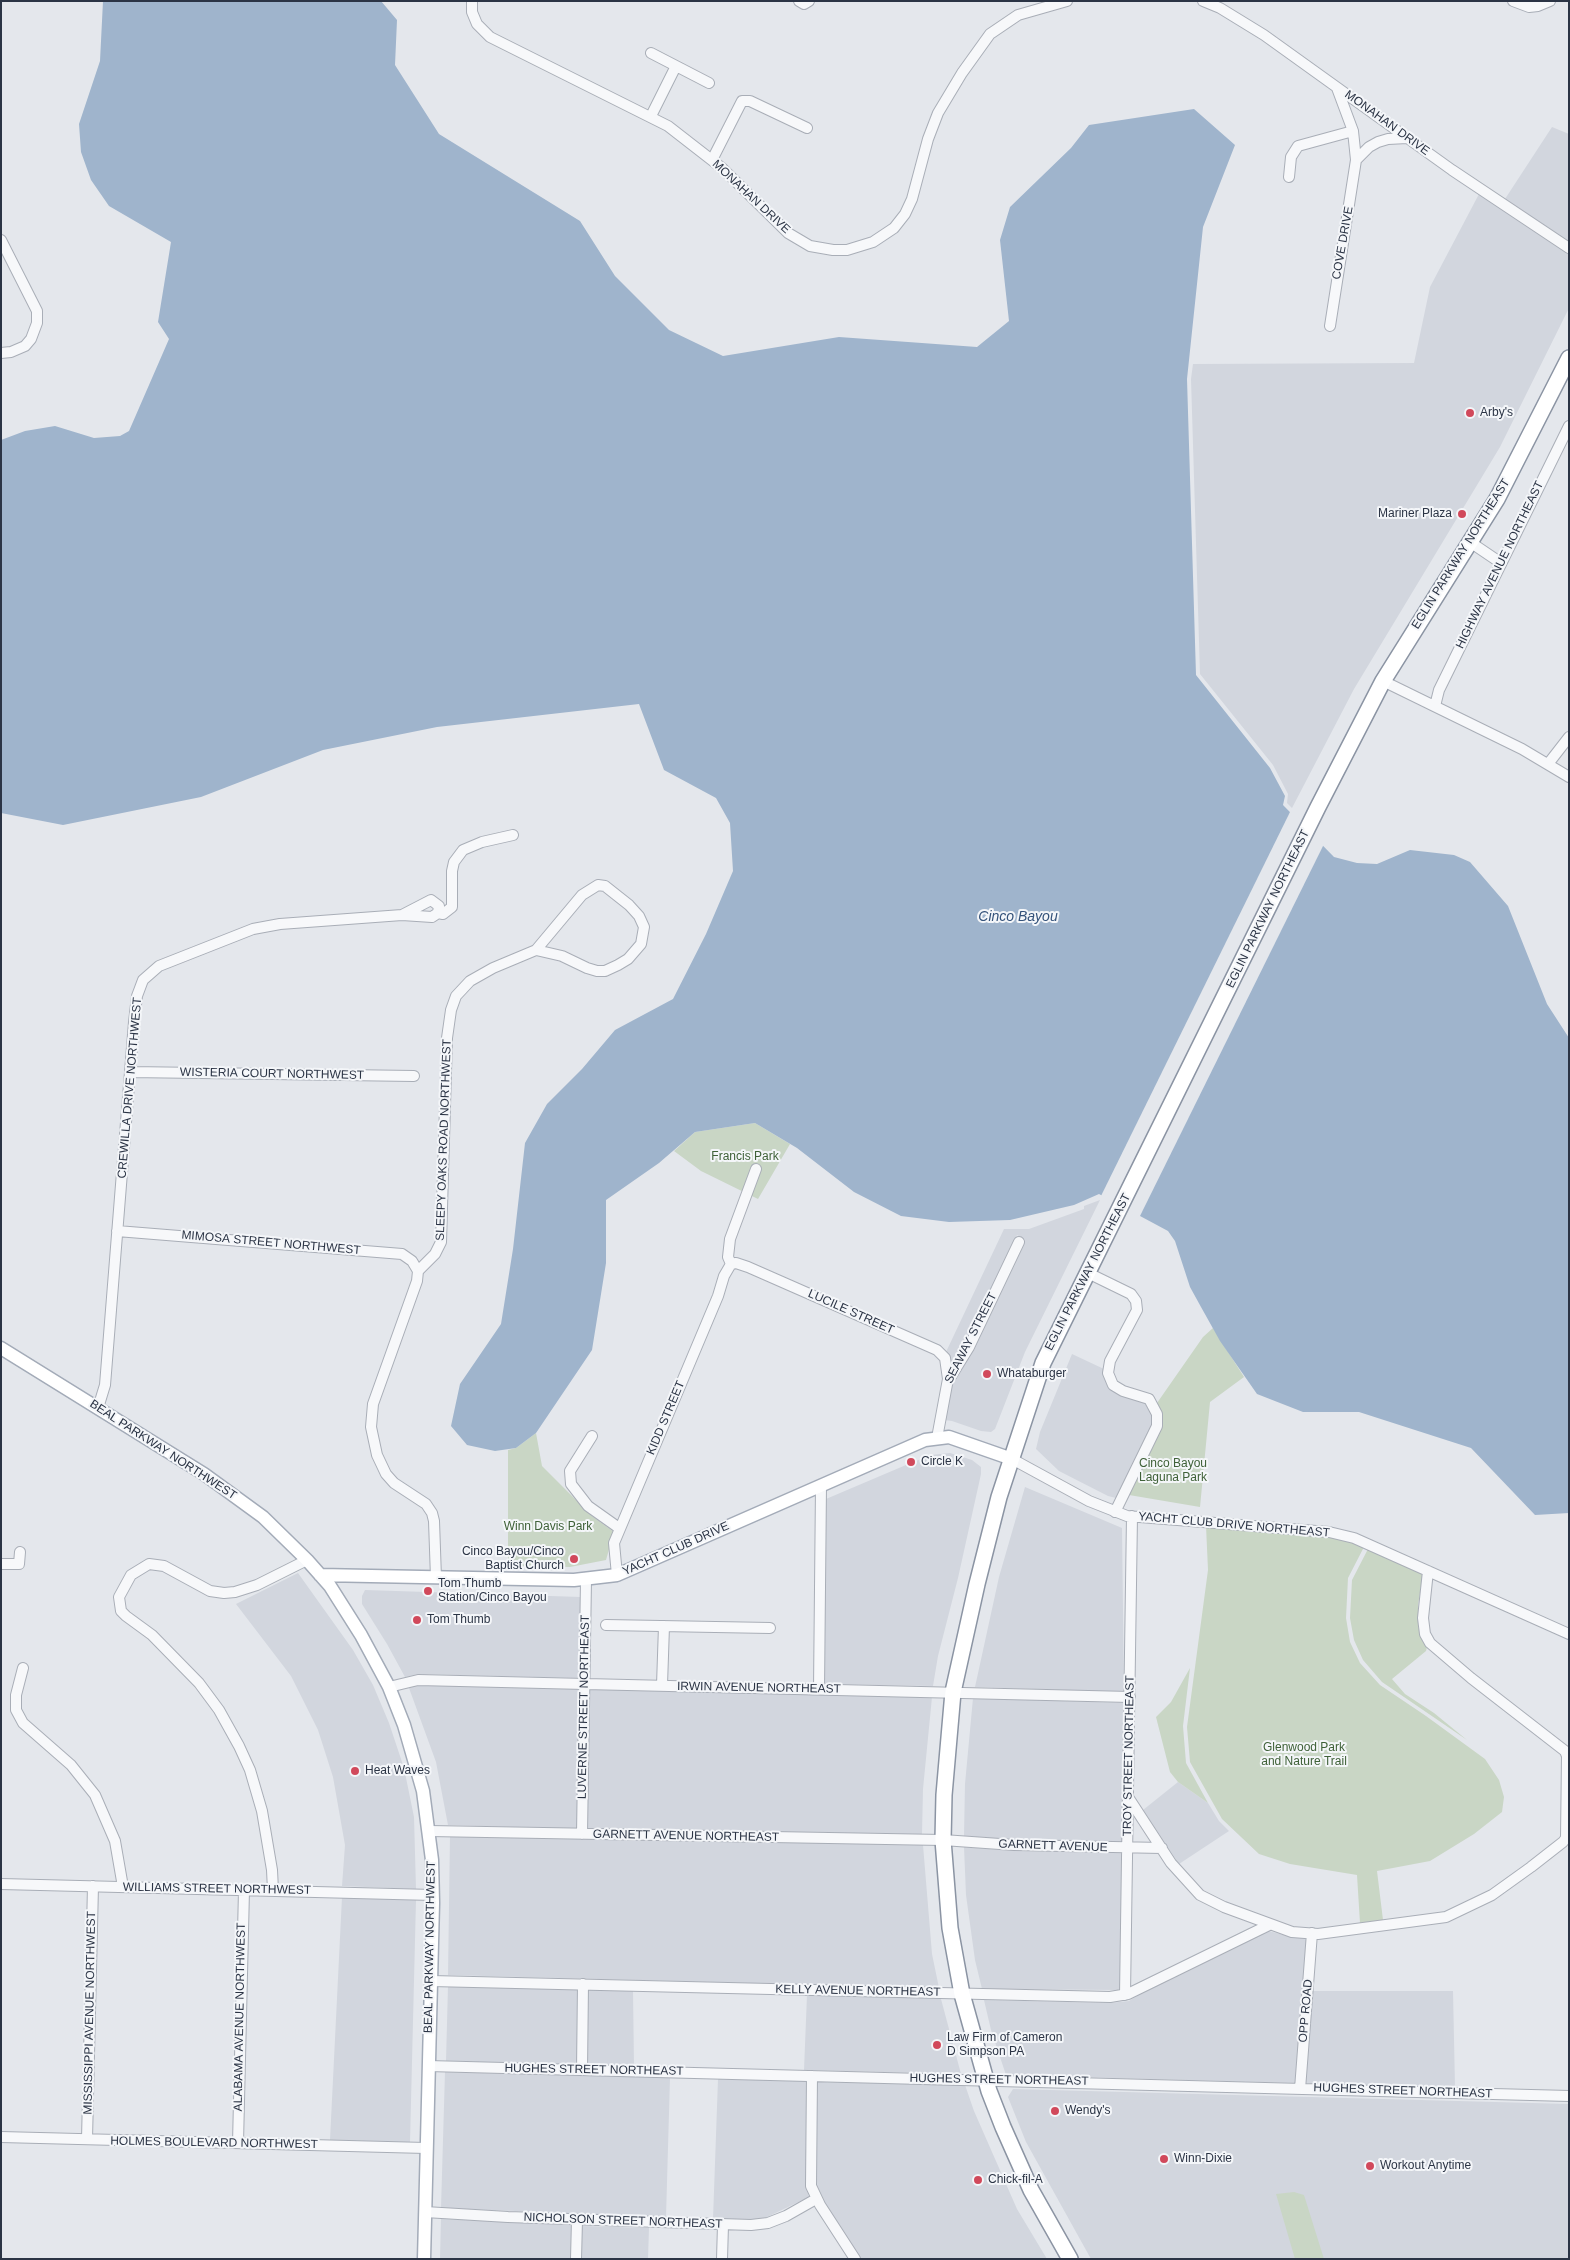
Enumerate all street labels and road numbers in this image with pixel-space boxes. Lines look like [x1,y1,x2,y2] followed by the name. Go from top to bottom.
[1342,87,1432,159] street label: MONAHAN DRIVE
[709,157,793,237] street label: MONAHAN DRIVE
[1329,205,1357,281] street label: COVE DRIVE
[1409,476,1513,632] street label: EGLIN PARKWAY NORTHEAST
[1453,479,1547,651] street label: HIGHWAY AVENUE NORTHEAST
[1223,828,1313,990] street label: EGLIN PARKWAY NORTHEAST
[115,997,145,1179] street label: CREWILLA DRIVE NORTHWEST
[433,1039,455,1241] street label: SLEEPY OAKS ROAD NORTHWEST
[180,1065,364,1083] street label: WISTERIA COURT NORTHWEST
[1042,1191,1134,1353] street label: EGLIN PARKWAY NORTHEAST
[181,1228,361,1258] street label: MIMOSA STREET NORTHWEST
[806,1287,896,1337] street label: LUCILE STREET
[942,1290,1000,1386] street label: SEAWAY STREET
[644,1379,688,1457] street label: KIDD STREET
[87,1397,239,1503] street label: BEAL PARKWAY NORTHWEST
[1138,1509,1330,1541] street label: YACHT CLUB DRIVE NORTHEAST
[620,1519,732,1579] street label: YACHT CLUB DRIVE
[575,1615,593,1799] street label: LUVERNE STREET NORTHEAST
[1120,1675,1138,1837] street label: TROY STREET NORTHEAST
[677,1679,841,1697] street label: IRWIN AVENUE NORTHEAST
[593,1827,779,1845] street label: GARNETT AVENUE NORTHEAST
[998,1837,1108,1855] street label: GARNETT AVENUE
[421,1861,439,2033] street label: BEAL PARKWAY NORTHWEST
[123,1880,311,1898] street label: WILLIAMS STREET NORTHWEST
[81,1911,99,2115] street label: MISSISSIPPI AVENUE NORTHWEST
[231,1922,249,2112] street label: ALABAMA AVENUE NORTHWEST
[1296,1979,1316,2043] street label: OPP ROAD
[775,1982,941,2000] street label: KELLY AVENUE NORTHEAST
[504,2061,684,2079] street label: HUGHES STREET NORTHEAST
[909,2071,1089,2089] street label: HUGHES STREET NORTHEAST
[1313,2081,1493,2101] street label: HUGHES STREET NORTHEAST
[110,2134,318,2152] street label: HOLMES BOULEVARD NORTHWEST
[523,2210,723,2232] street label: NICHOLSON STREET NORTHEAST

